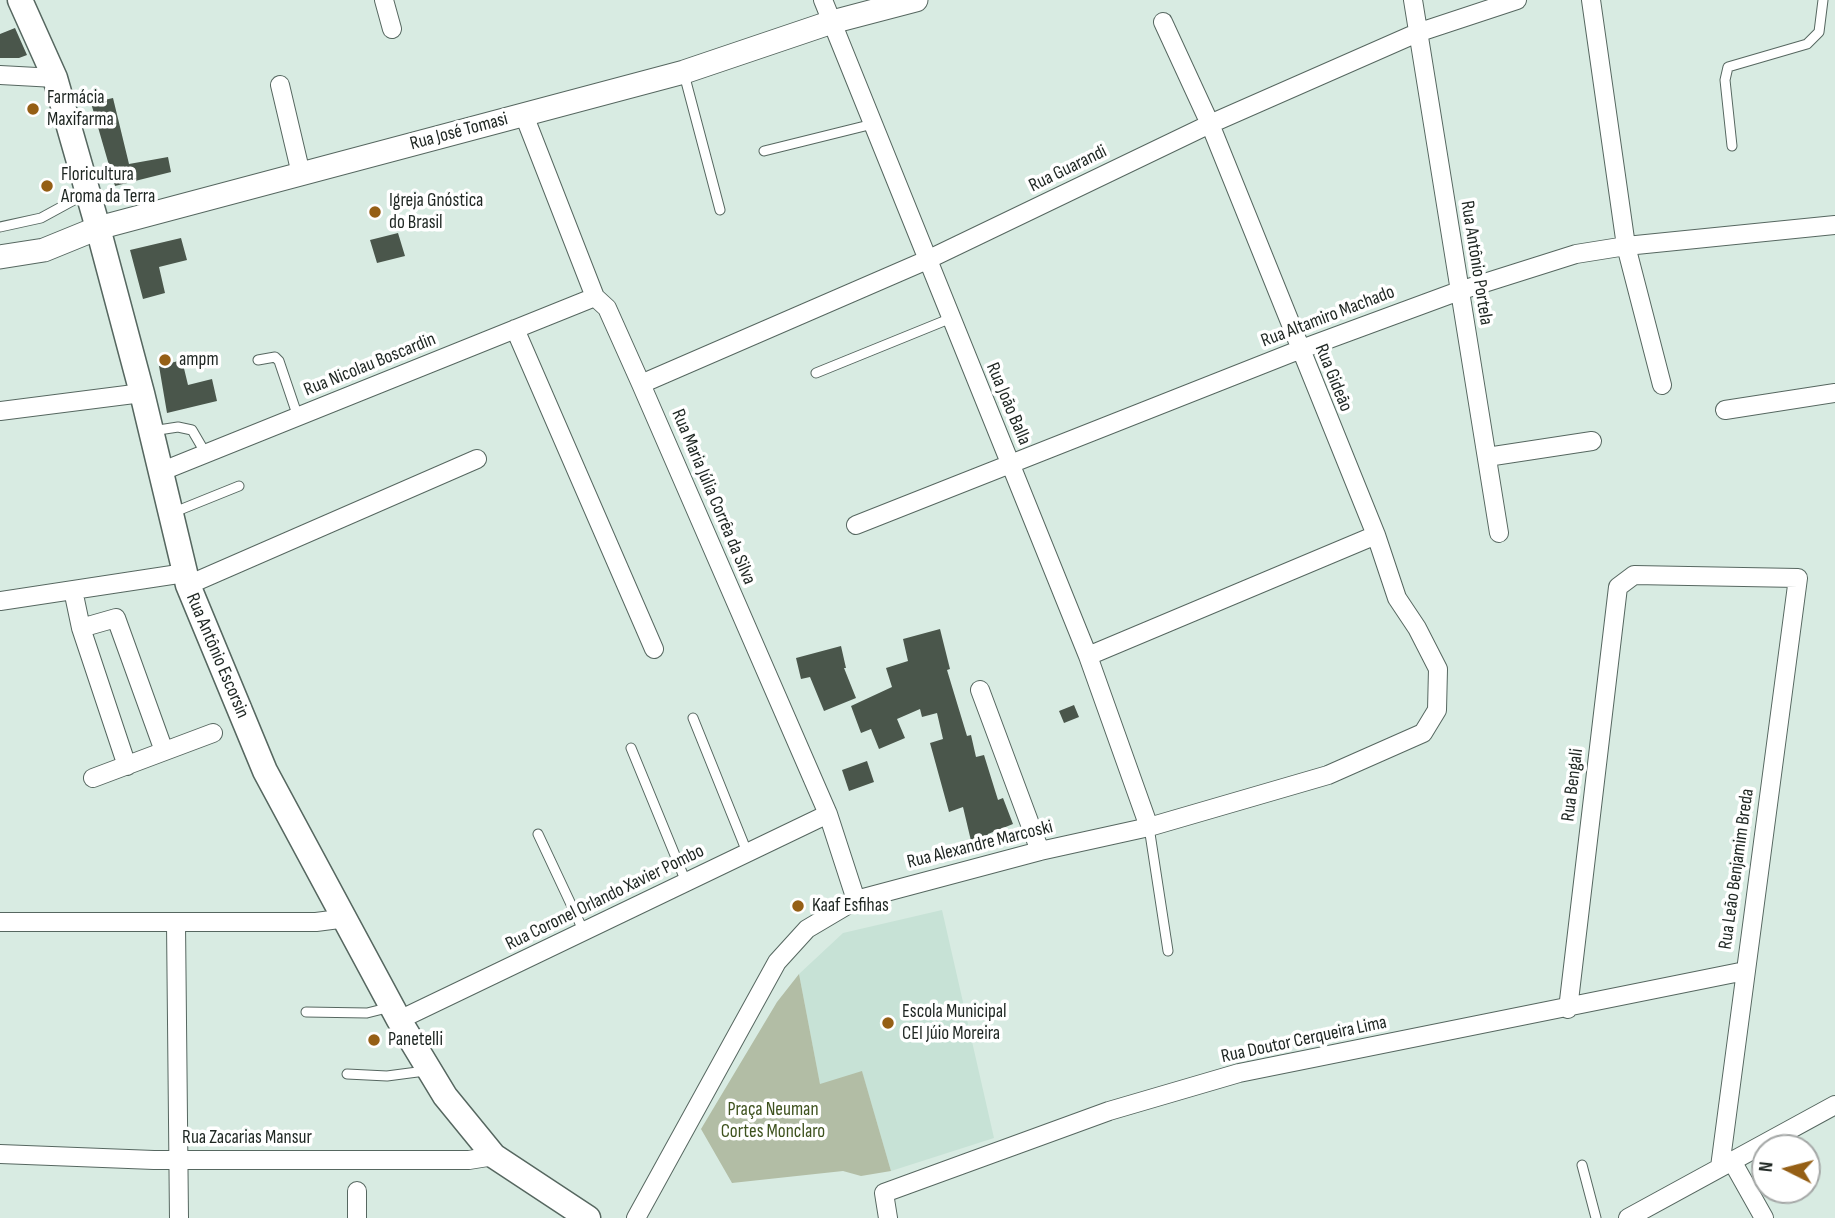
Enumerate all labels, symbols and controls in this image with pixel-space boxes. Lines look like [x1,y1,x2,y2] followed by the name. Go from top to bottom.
[47,87,114,131] place label: Farmácia Maxifarma
[25,101,41,117] marker: Farmácia Maxifarma
[407,108,511,156] street label: Rua José Tomasi
[1025,140,1111,198] street label: Rua Guarandi
[61,164,155,208] place label: Floricultura Aroma da Terra
[39,178,55,194] marker: Floricultura Aroma da Terra
[389,190,483,234] place label: Igreja Gnóstica do Brasil
[1455,199,1497,327] street label: Rua Antônio Portela
[367,204,383,220] marker: Igreja Gnóstica do Brasil
[1258,281,1398,353] street label: Rua Altamiro Machado
[301,328,439,402] street label: Rua Nicolau Boscardin
[1309,341,1357,415] street label: Rua Gideão
[179,349,219,371] place label: ampm
[157,352,173,368] marker: ampm
[980,359,1036,449] street label: Rua João Balla
[666,406,760,588] street label: Rua Maria Júlia Corrêa da Silva
[180,590,254,722] street label: Rua Antônio Escorsin
[1557,747,1589,823] street label: Rua Bengali
[1714,787,1760,951] street label: Rua Leão Benjamim Breda
[905,816,1055,874] street label: Rua Alexandre Marcoski
[502,840,708,956] street label: Rua Coronel Orlando Xavier Pombo
[812,895,889,917] place label: Kaaf Esfihas
[790,898,806,914] marker: Kaaf Esfihas
[902,1001,1007,1045] place label: Escola Municipal CEI Júio Moreira
[1219,1011,1389,1069] street label: Rua Doutor Cerqueira Lima
[880,1015,896,1031] marker: Escola Municipal CEI Júio Moreira
[388,1029,443,1051] place label: Panetelli
[366,1032,382,1048] marker: Panetelli
[721,1099,825,1143] park label: Praça Neuman Cortes Monclaro
[182,1127,312,1149] street label: Rua Zacarias Mansur
[1751,1134,1821,1204] north arrow
[1755,1161,1779,1173] text: N

